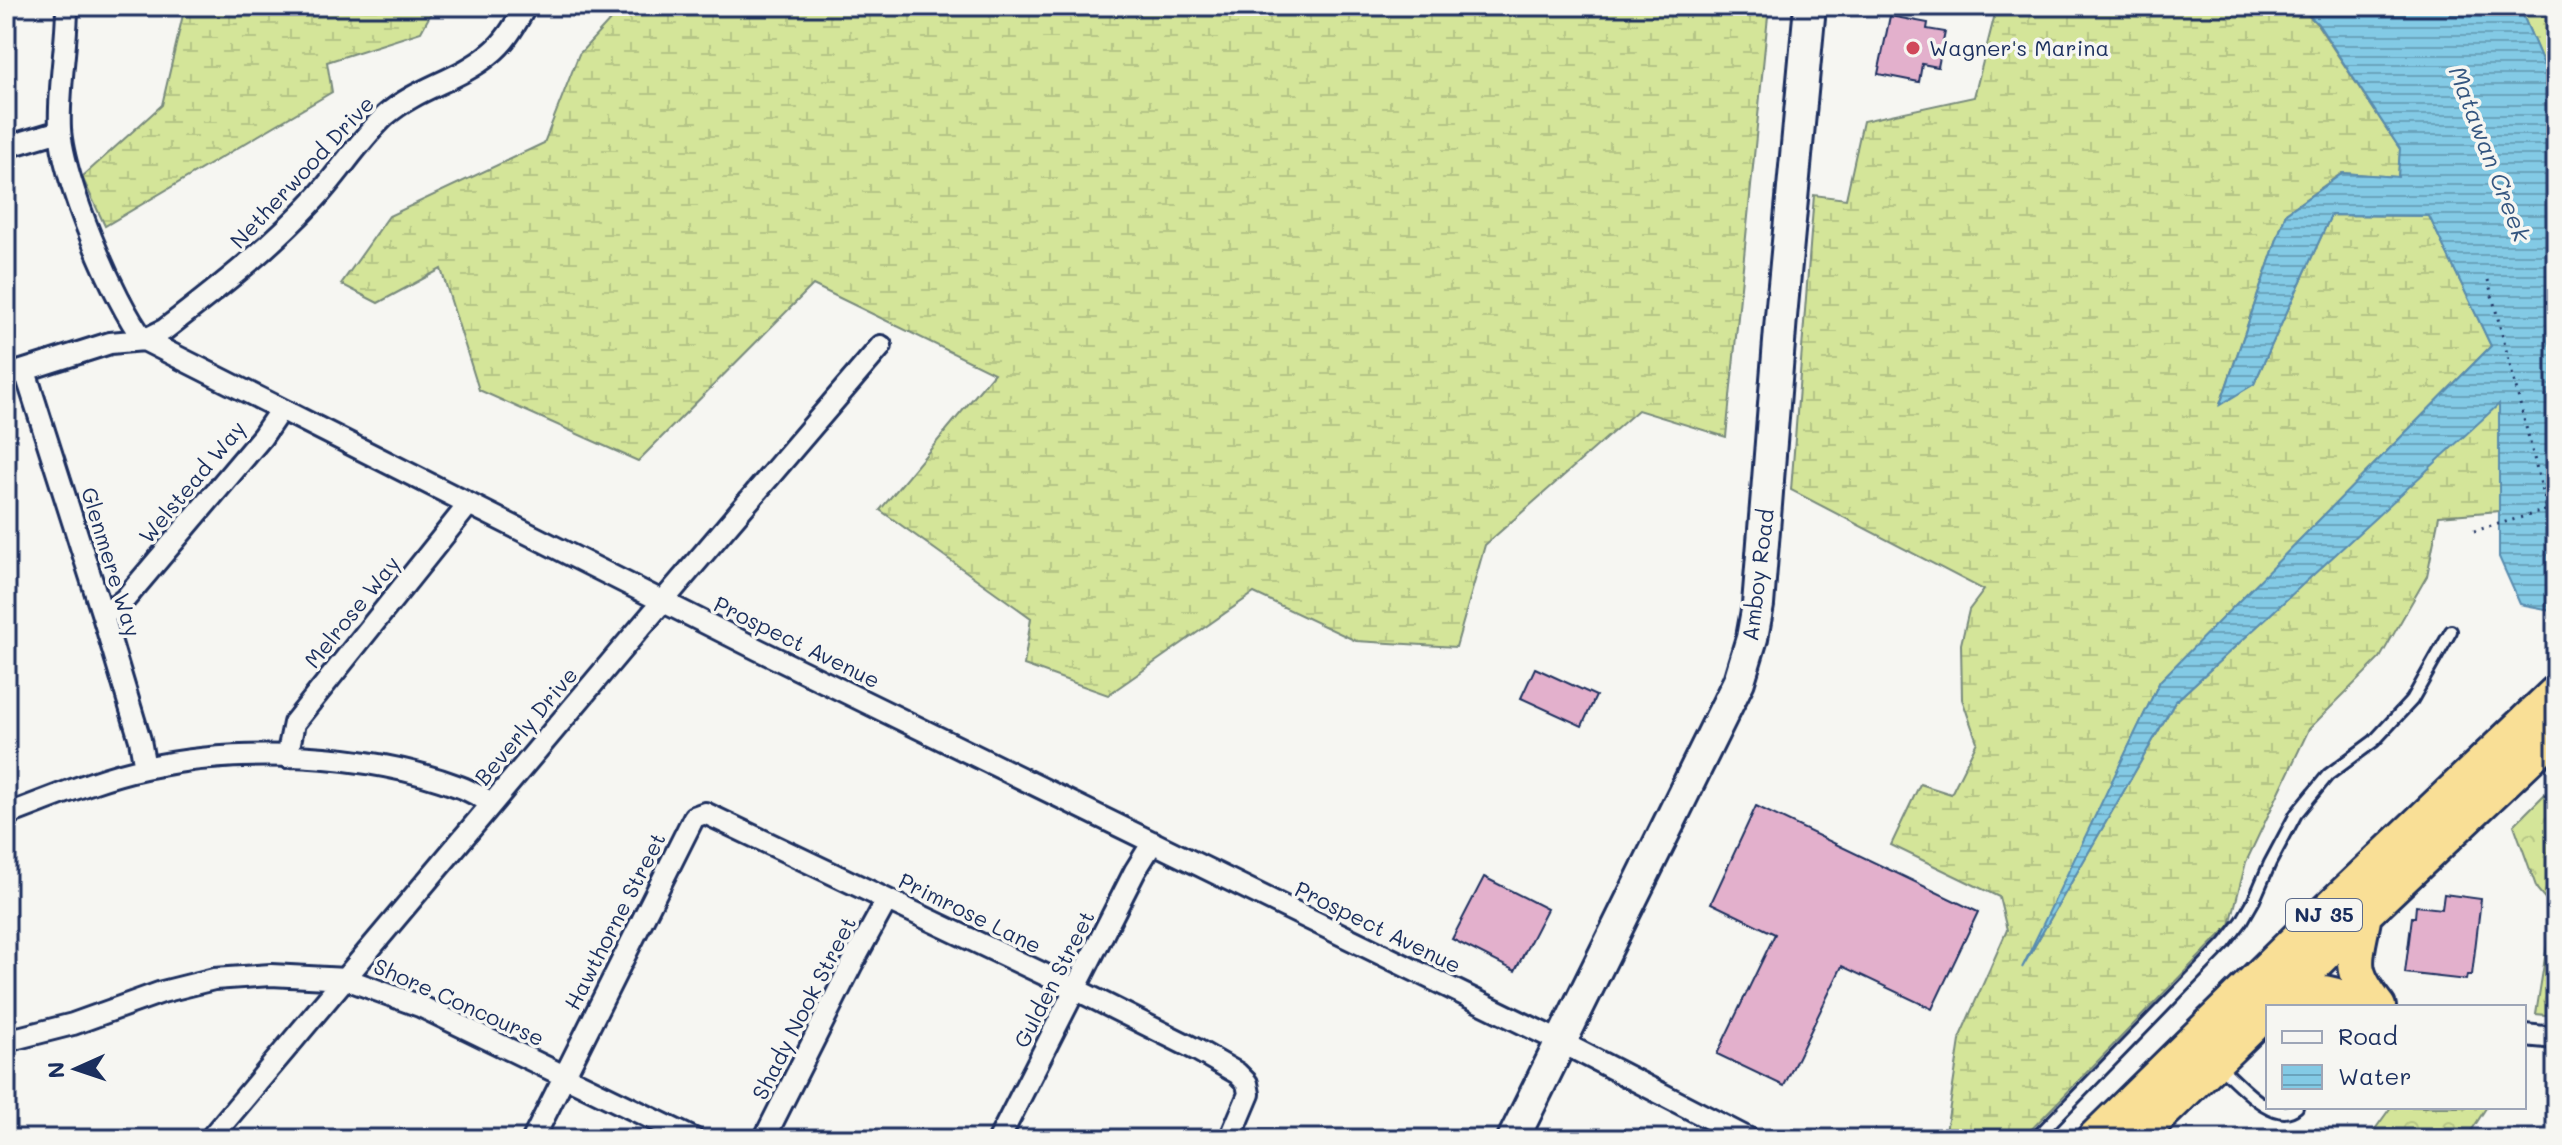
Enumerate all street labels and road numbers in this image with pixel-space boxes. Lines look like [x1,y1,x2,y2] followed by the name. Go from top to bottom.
[223,89,380,254] street label: Netherwood Drive
[132,414,251,549] street label: Welstead Way
[75,484,148,640] street label: Glenmere Way
[1735,507,1780,643] street label: Amboy Road
[297,549,406,674] street label: Melrose Way
[709,589,885,694] street label: Prospect Avenue
[468,661,584,791] street label: Beverly Drive
[557,827,672,1014] street label: Hawthorne Street
[894,865,1046,960] street label: Primrose Lane
[1290,874,1466,979] street label: Prospect Avenue
[2286,899,2362,931] road number: NJ 35
[1006,905,1101,1052] street label: Gulden Street
[745,911,862,1104] street label: Shady Nook Street
[369,951,549,1052] street label: Shore Concourse

